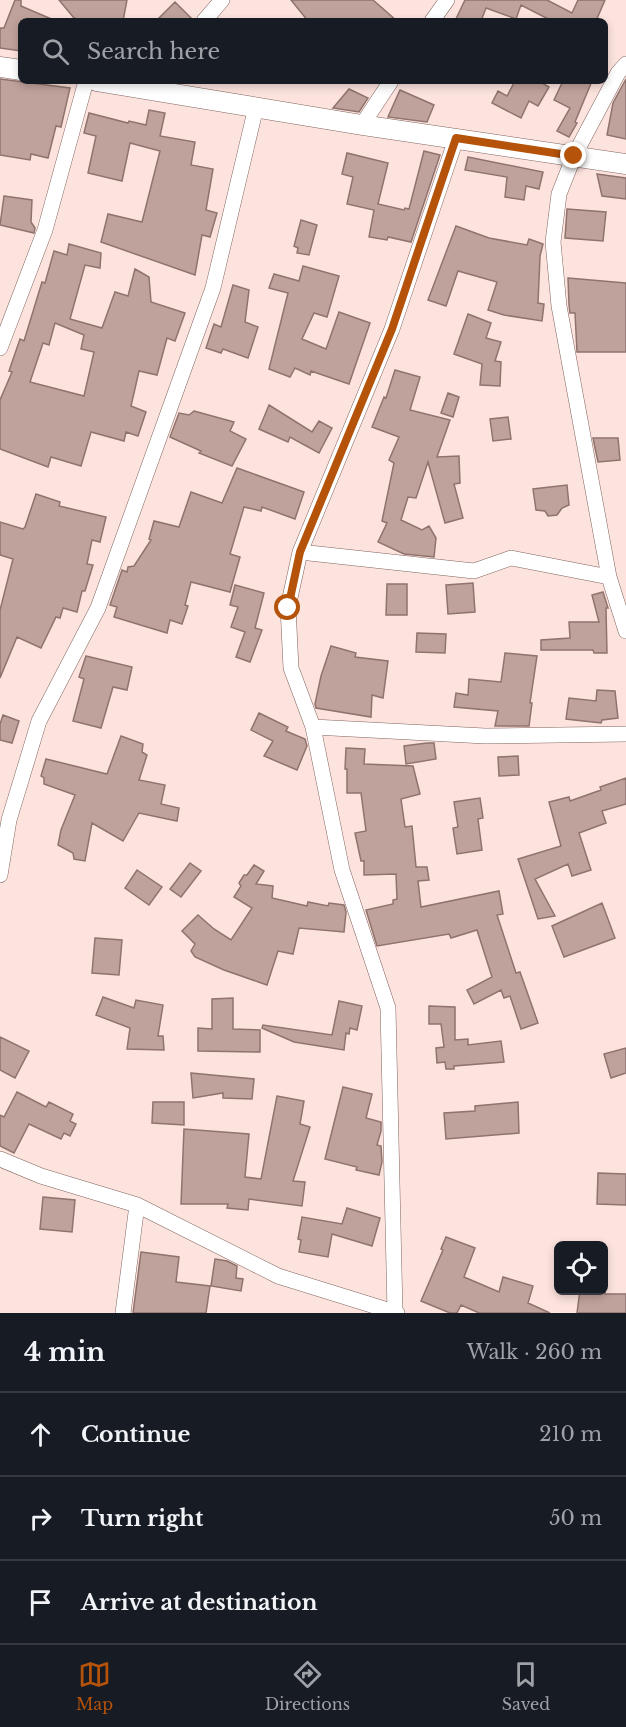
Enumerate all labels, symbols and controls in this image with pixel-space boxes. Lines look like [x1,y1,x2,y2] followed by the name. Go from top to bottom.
[18,18,608,84] search box
[39,35,72,68] icon: search
[87,38,220,65] text: Search here
[560,142,586,168] route end
[274,594,300,620] route start
[554,1241,608,1295] map controls
[554,1241,608,1295] button: locate
[24,1336,105,1368] text: 4 min
[467,1340,602,1364] text: Walk · 260 m
[24,1418,57,1451] icon: ahead
[81,1421,190,1448] text: Continue
[539,1422,602,1446] text: 210 m
[24,1502,57,1535] icon: right
[81,1505,203,1532] text: Turn right
[549,1506,602,1530] text: 50 m
[24,1586,57,1619] icon: arrive
[81,1589,318,1616] text: Arrive at destination
[76,1658,113,1714] tab: Map
[265,1658,350,1714] tab: Directions
[502,1658,550,1714] tab: Saved

